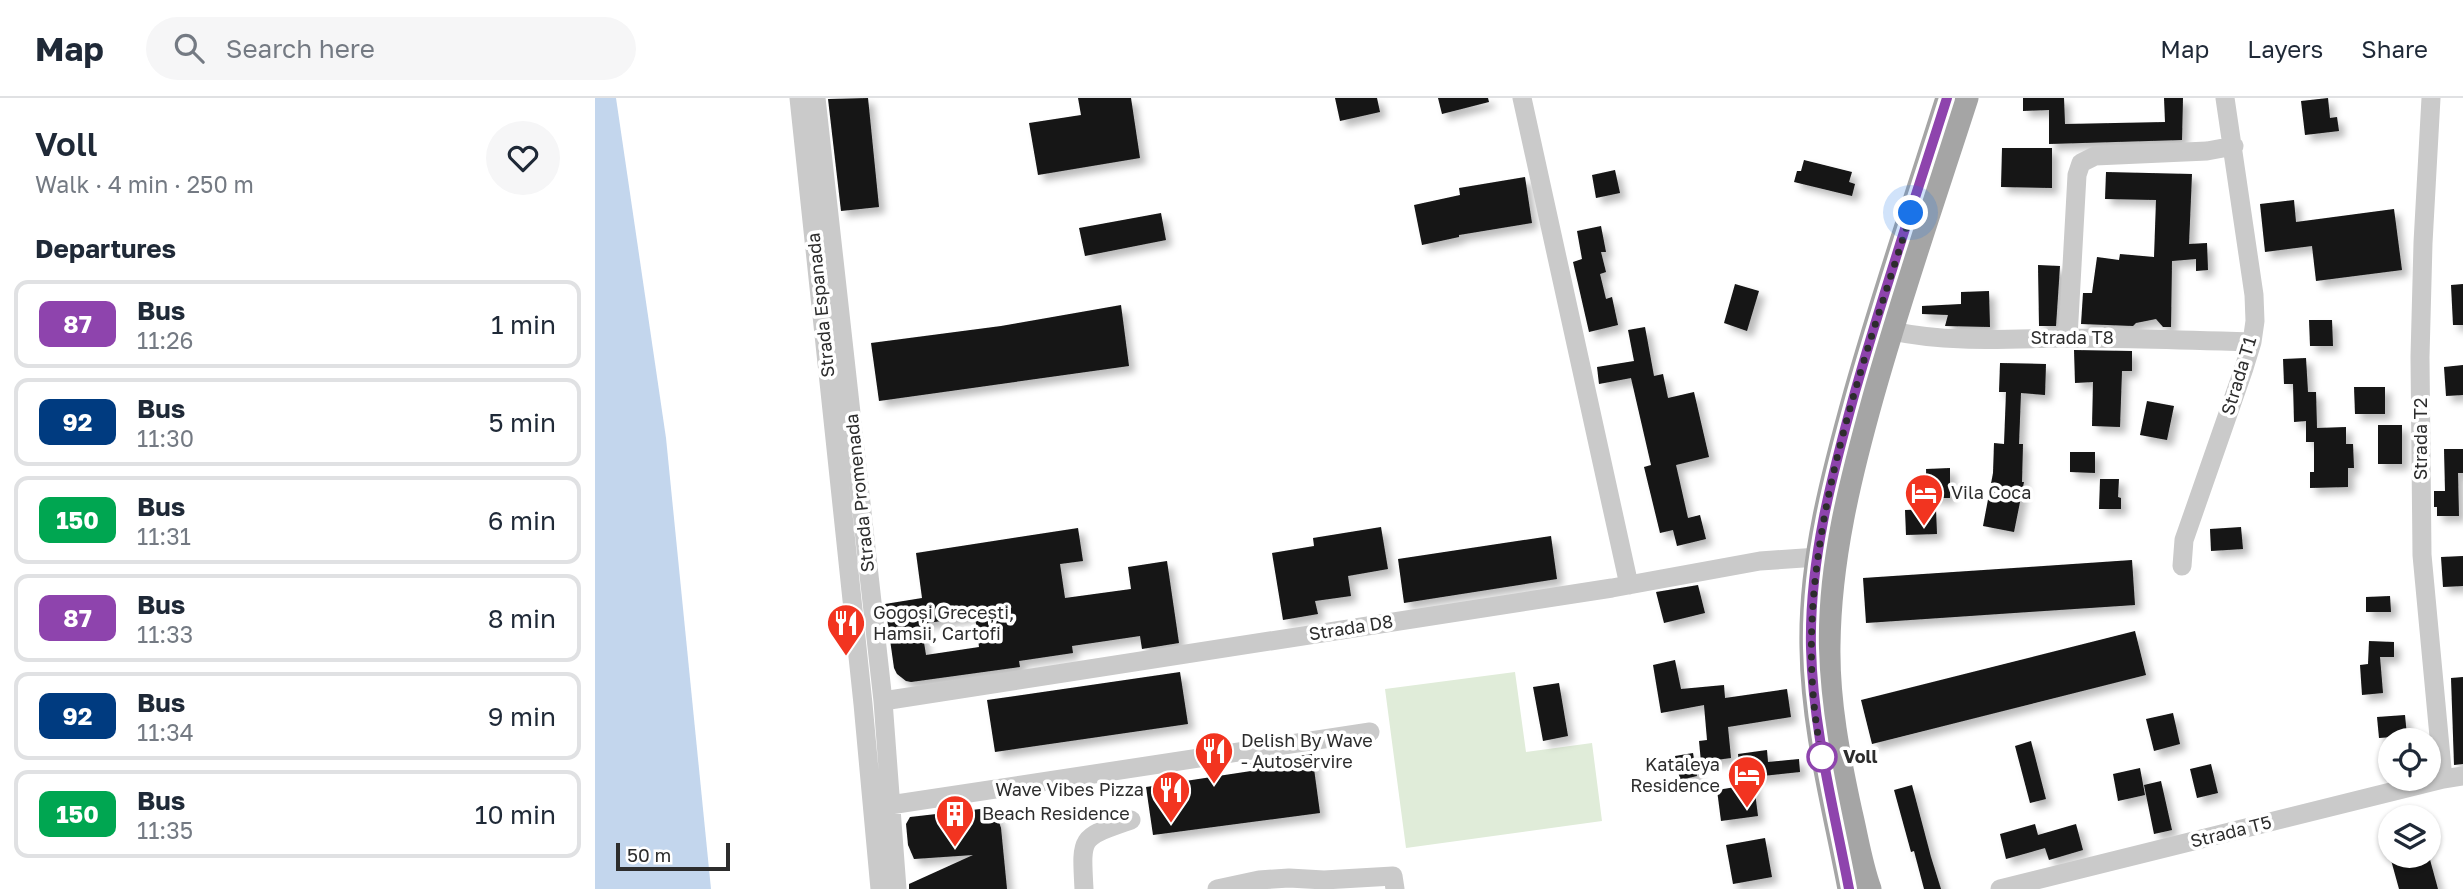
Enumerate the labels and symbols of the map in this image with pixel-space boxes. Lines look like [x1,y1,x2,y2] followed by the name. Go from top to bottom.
[1893,195,1928,230] your location
[801,232,839,379] street label: Strada Espanada
[2030,326,2114,348] street label: Strada T8
[2216,334,2260,418] street label: Strada T1
[2409,398,2431,480] street label: Strada T2
[840,413,878,574] street label: Strada Promenada
[1903,472,1945,527] hotel icon: Vila Coca
[1951,481,2031,503] place label: Vila Coca
[873,601,1014,644] place label: Gogoși Grecești, Hamsii, Cartofi
[825,602,867,657] restaurant icon: Gogoși Grecești, Hamsii, Cartofi
[1307,610,1394,645] street label: Strada D8
[1241,729,1373,772] place label: Delish By Wave - Autoservire
[1193,730,1235,785] restaurant icon: Delish By Wave - Autoservire
[1807,742,1837,772] marker: Voll
[1843,745,1878,767] place label: Voll
[1630,753,1720,796] place label: Kataleya Residence
[1726,754,1768,809] hotel icon: Kataleya Residence
[1150,769,1192,824] restaurant icon: Wave Vibes Pizza
[995,778,1144,800] place label: Wave Vibes Pizza
[934,793,976,848] building icon: Beach Residence
[982,802,1130,824] place label: Beach Residence
[2188,810,2274,852] street label: Strada T5
[616,840,730,872] scale bar

